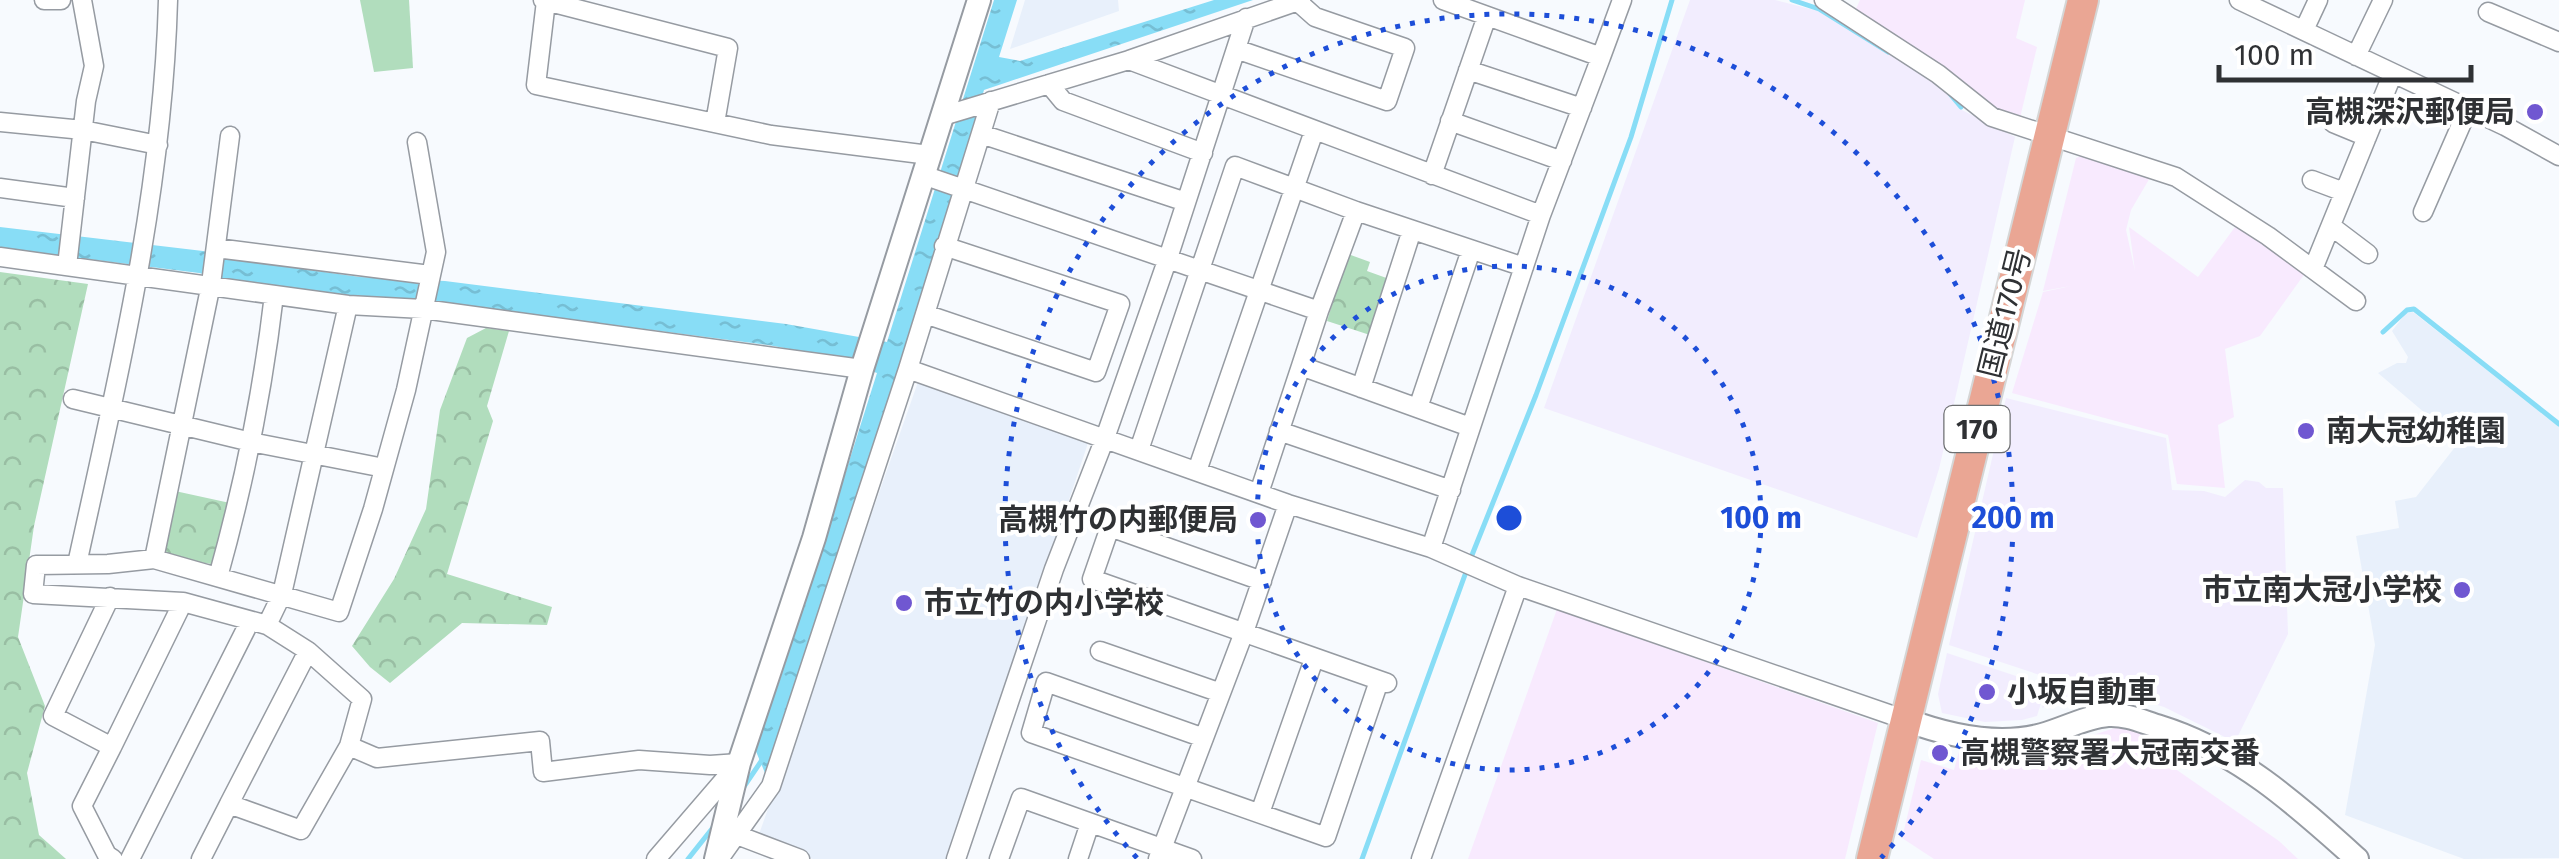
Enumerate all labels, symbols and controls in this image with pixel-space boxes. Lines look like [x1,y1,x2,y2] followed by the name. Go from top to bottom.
[2219,20,2472,82] scale bar
[2234,37,2314,73] text: 100 m
[2305,94,2515,130] place label: 高槻深沢郵便局
[2524,101,2546,123] marker: 高槻深沢郵便局
[1971,244,2039,382] street label: 国道170号
[1944,406,2010,452] road number: 170
[2326,413,2506,449] place label: 南大冠幼稚園
[2295,420,2317,442] marker: 南大冠幼稚園
[1491,500,1527,536] centre of rings
[1720,500,1802,536] text: 100 m
[1971,500,2055,536] text: 200 m
[998,502,1238,538] place label: 高槻竹の内郵便局
[1247,509,1269,531] marker: 高槻竹の内郵便局
[2202,572,2442,608] place label: 市立南大冠小学校
[2451,579,2473,601] marker: 市立南大冠小学校
[924,585,1164,621] place label: 市立竹の内小学校
[893,592,915,614] marker: 市立竹の内小学校
[2007,674,2157,710] place label: 小坂自動車
[1976,681,1998,703] marker: 小坂自動車
[1960,735,2260,771] place label: 高槻警察署大冠南交番
[1929,742,1951,764] marker: 高槻警察署大冠南交番

